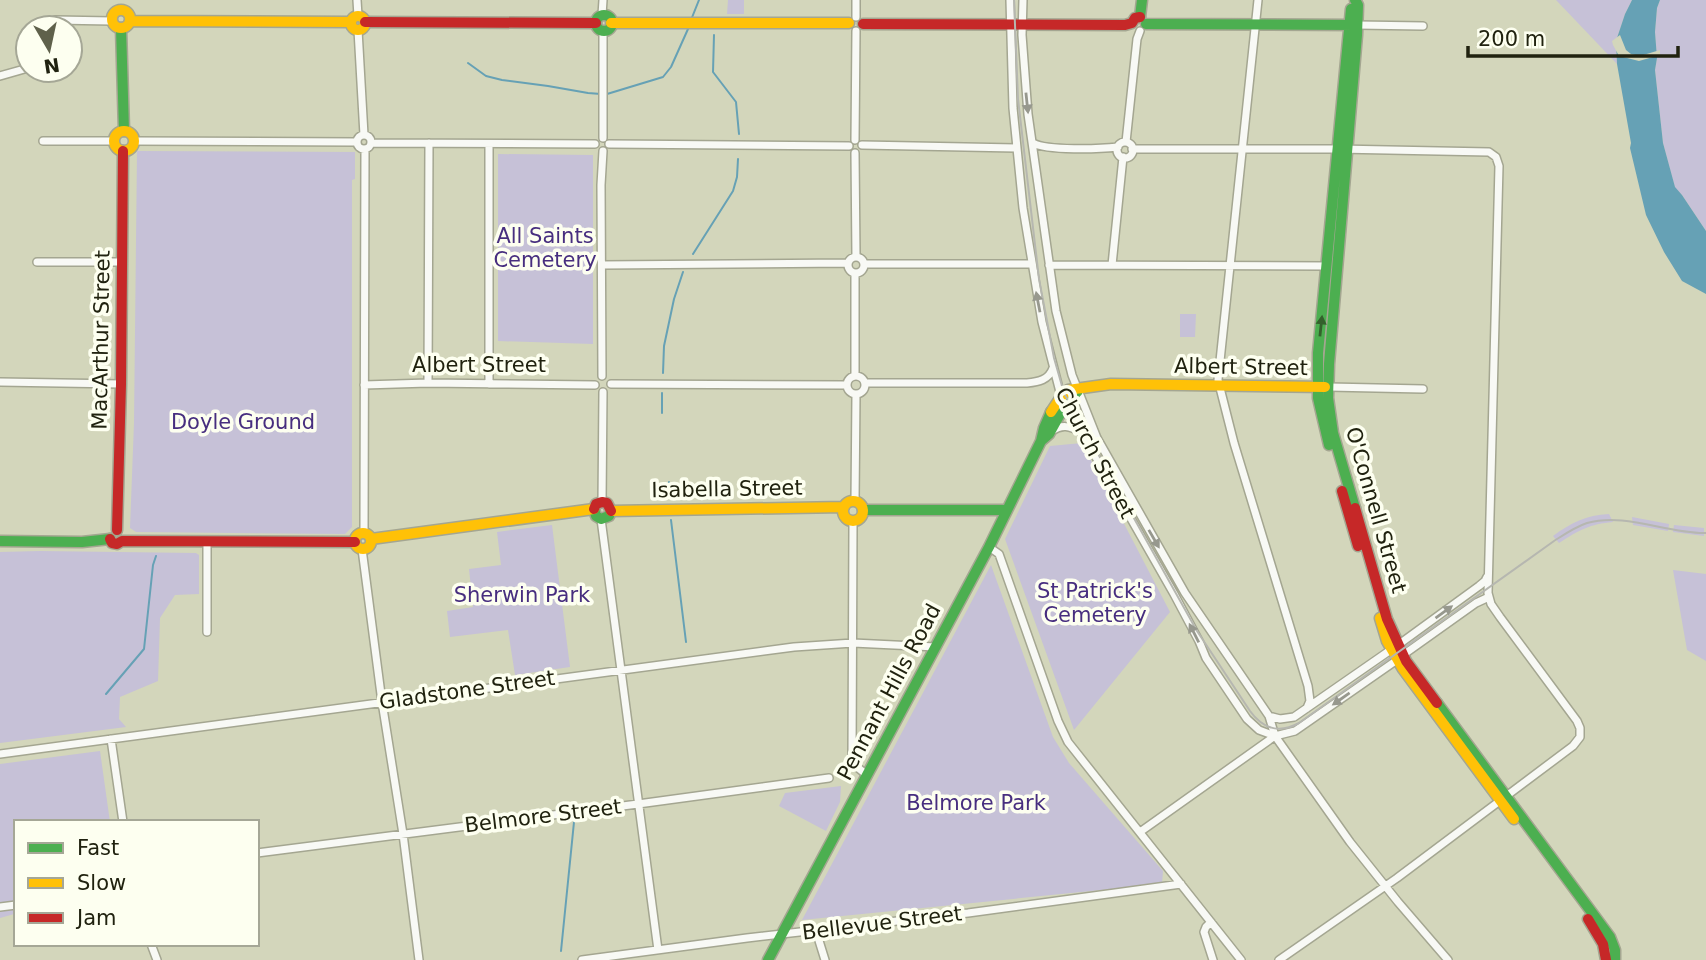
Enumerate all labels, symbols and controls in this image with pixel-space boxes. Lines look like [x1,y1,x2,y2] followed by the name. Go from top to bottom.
[14,14,84,84] north arrow
[1468,14,1678,58] scale bar
[1478,27,1545,51] text: 200 m
[42,54,61,78] text: N
[1022,92,1033,114] one-way arrow
[493,224,597,272] park label: All Saints Cemetery
[87,250,115,430] street label: MacArthur Street
[1033,291,1044,313] one-way arrow
[1315,315,1326,337] one-way arrow
[412,353,546,377] street label: Albert Street
[1174,354,1308,380] street label: Albert Street
[1050,383,1140,523] street label: Church Street
[171,410,315,434] park label: Doyle Ground
[1341,424,1411,596] street label: O'Connell Street
[651,476,803,502] street label: Isabella Street
[1148,529,1160,548] one-way arrow
[1037,579,1153,627] park label: St Patrick's Cemetery
[454,583,591,607] park label: Sherwin Park
[832,600,946,784] street label: Pennant Hills Road
[1435,605,1453,619] one-way arrow
[1189,623,1200,643] one-way arrow
[378,666,556,714] street label: Gladstone Street
[1332,692,1350,706] one-way arrow
[906,791,1047,815] park label: Belmore Park
[463,794,623,838] street label: Belmore Street
[14,820,259,946] legend
[77,836,119,860] text: Fast
[77,871,126,895] text: Slow
[801,901,963,945] street label: Bellevue Street
[75,906,117,930] text: Jam

